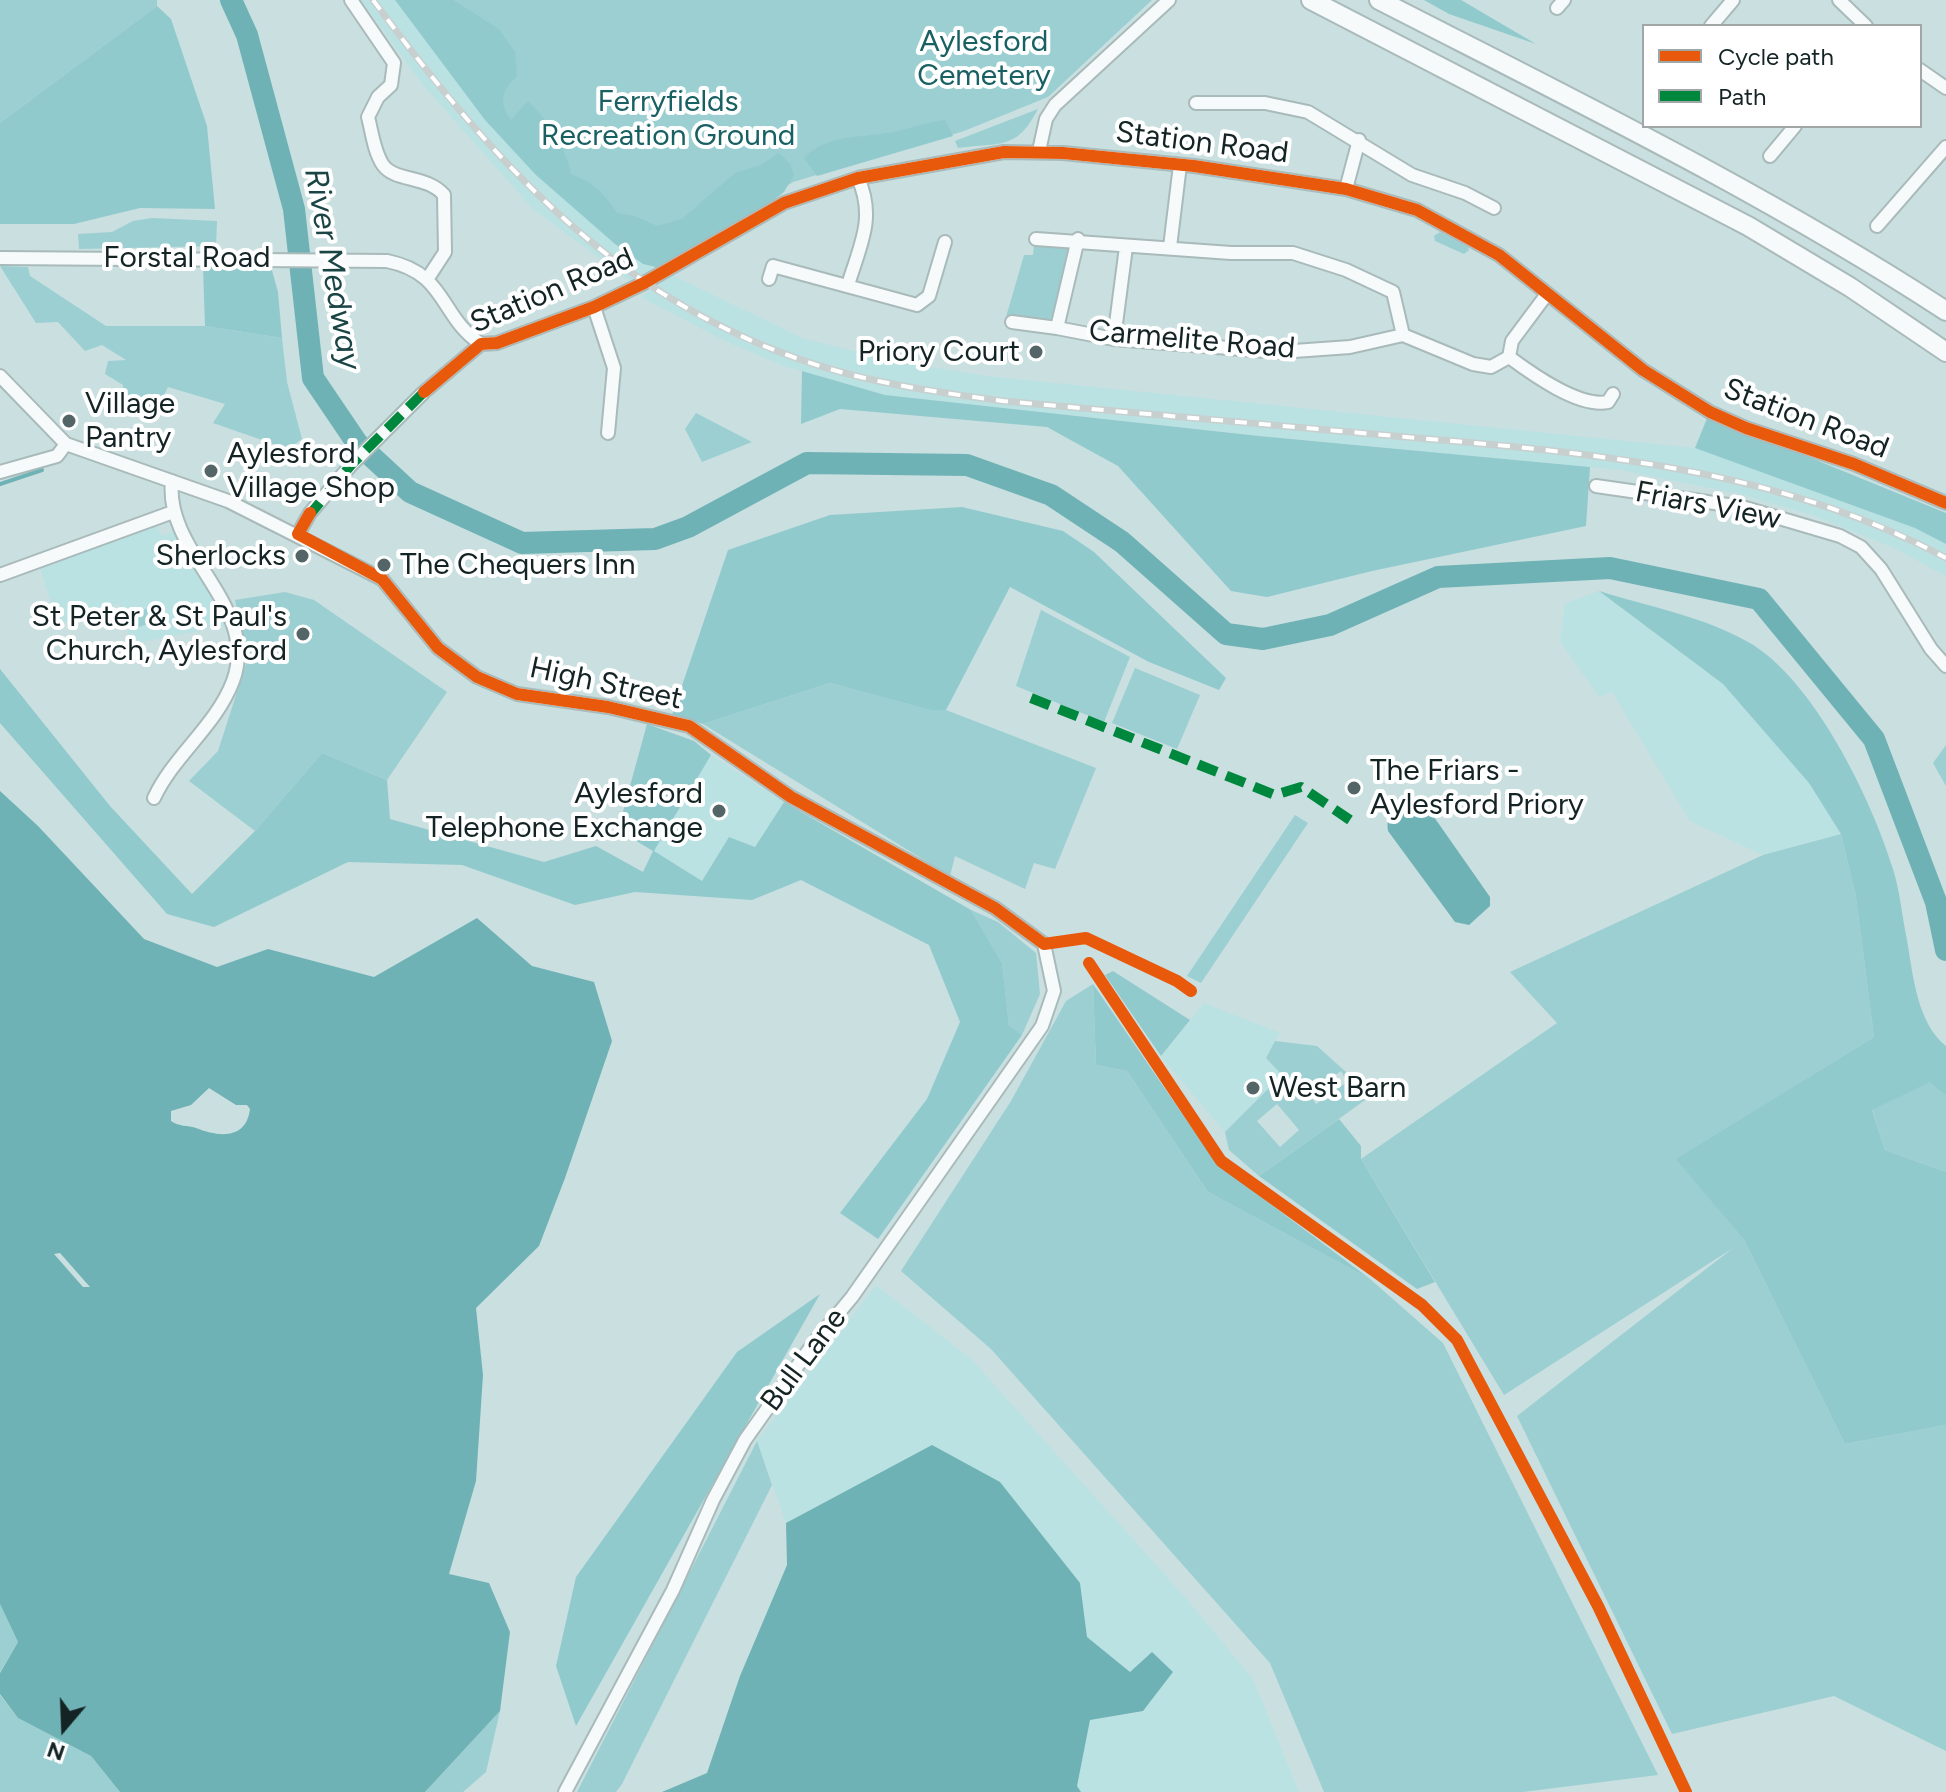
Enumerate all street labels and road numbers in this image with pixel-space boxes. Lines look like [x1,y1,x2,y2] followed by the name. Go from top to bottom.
[1114,115,1290,171] street label: Station Road
[103,240,271,276] street label: Forstal Road
[465,240,639,342] street label: Station Road
[1087,313,1297,367] street label: Carmelite Road
[1718,371,1894,467] street label: Station Road
[1632,474,1784,538] street label: Friars View
[526,650,686,718] street label: High Street
[754,1301,854,1419] street label: Bull Lane

